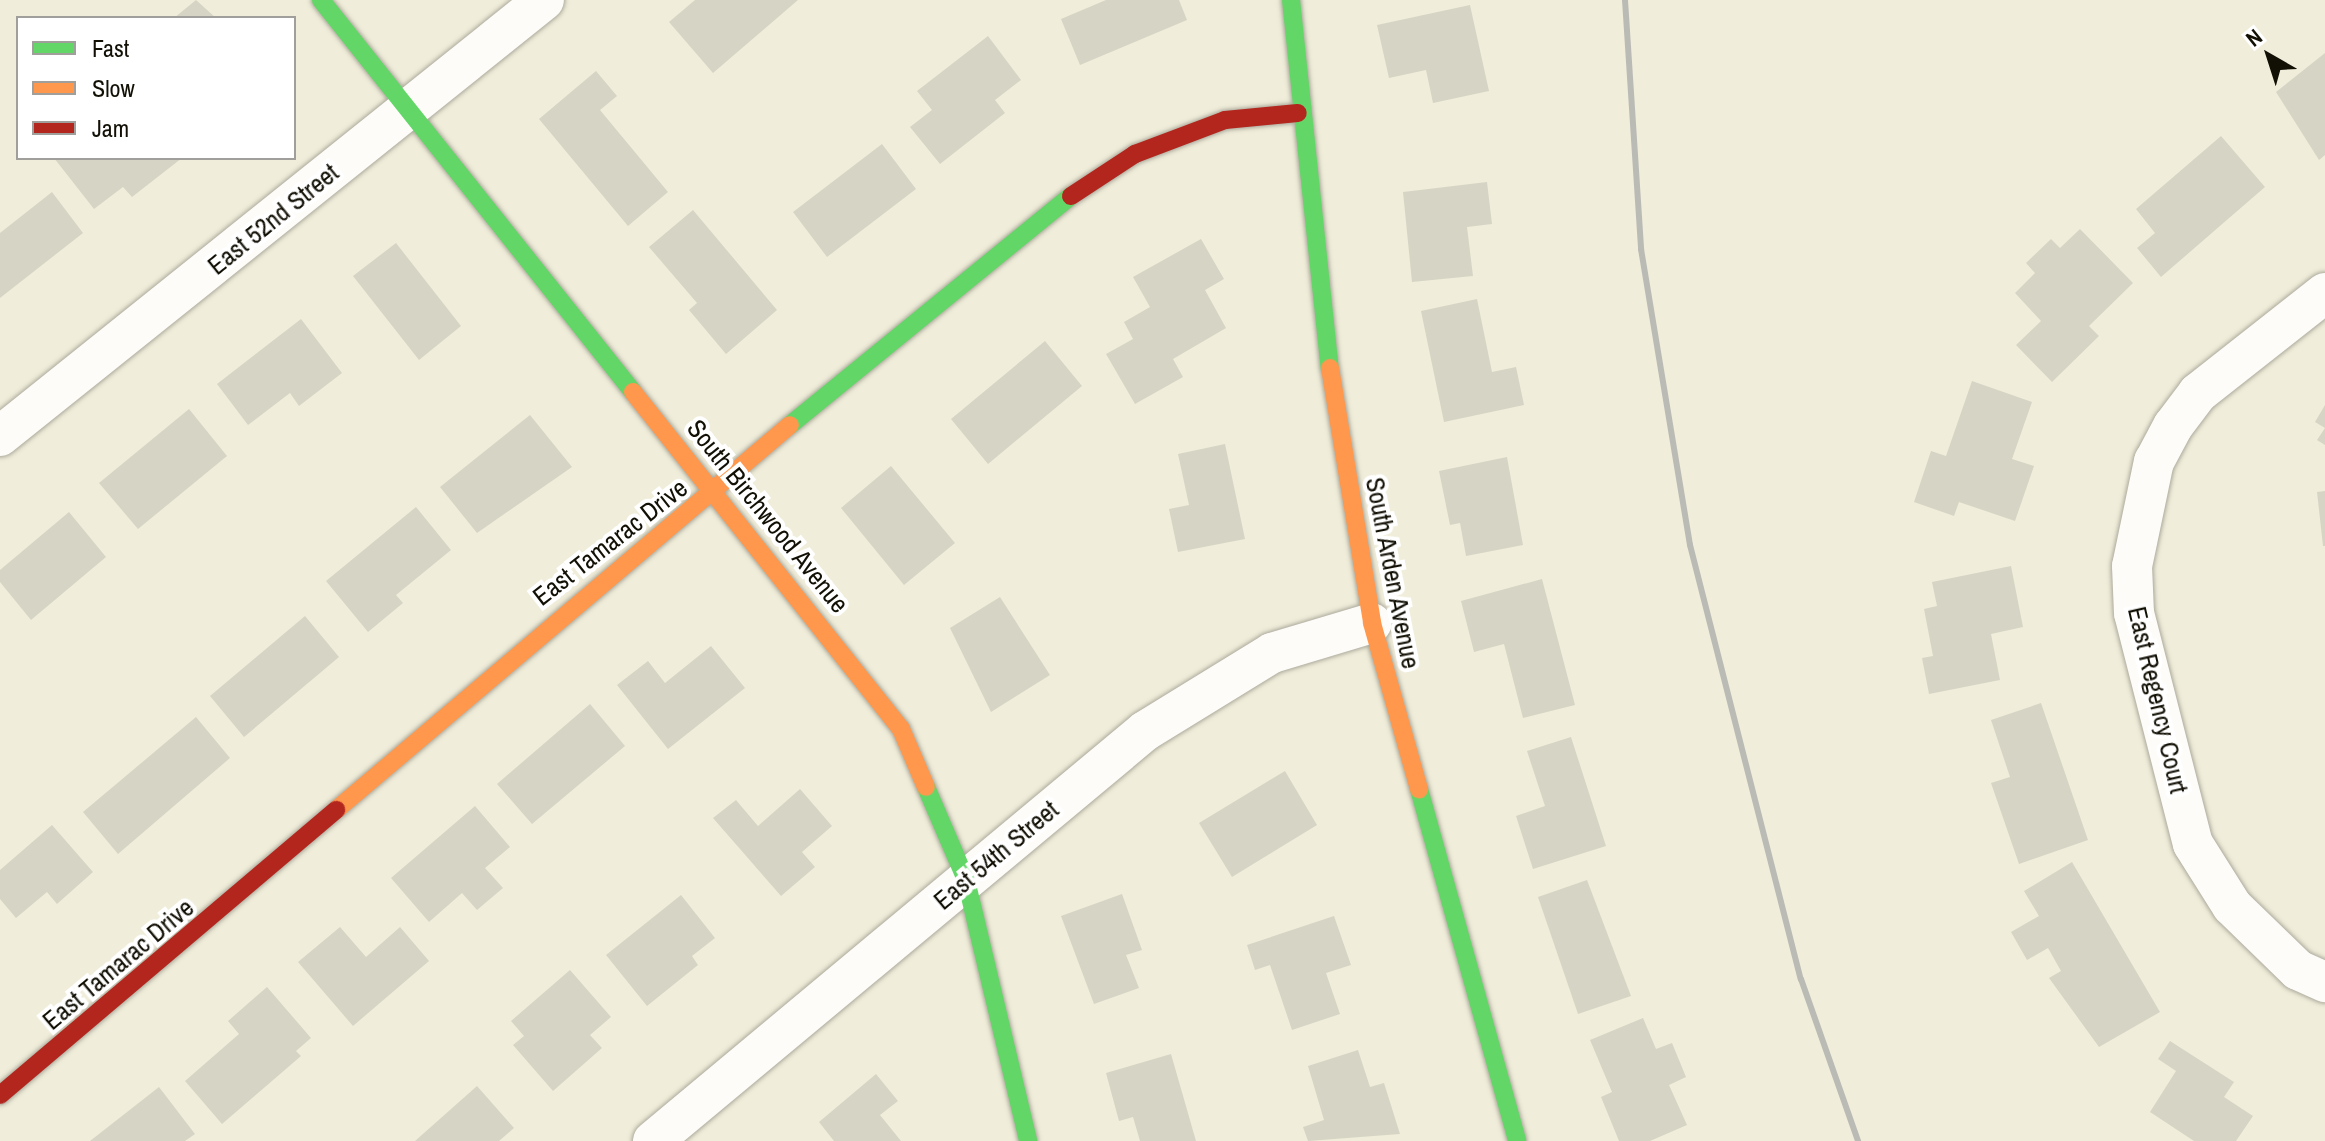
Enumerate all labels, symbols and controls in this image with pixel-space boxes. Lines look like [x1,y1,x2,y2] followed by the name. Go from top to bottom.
[16,16,296,160] legend
[2229,16,2309,96] north arrow
[2239,22,2268,53] text: N
[92,32,129,64] text: Fast
[92,72,135,104] text: Slow
[92,112,129,144] text: Jam
[201,157,345,281] street label: East 52nd Street
[680,413,856,619] street label: South Birchwood Avenue
[526,472,694,612] street label: East Tamarac Drive
[1359,474,1427,672] street label: South Arden Avenue
[2121,604,2195,796] street label: East Regency Court
[927,794,1065,916] street label: East 54th Street
[36,892,200,1036] street label: East Tamarac Drive

